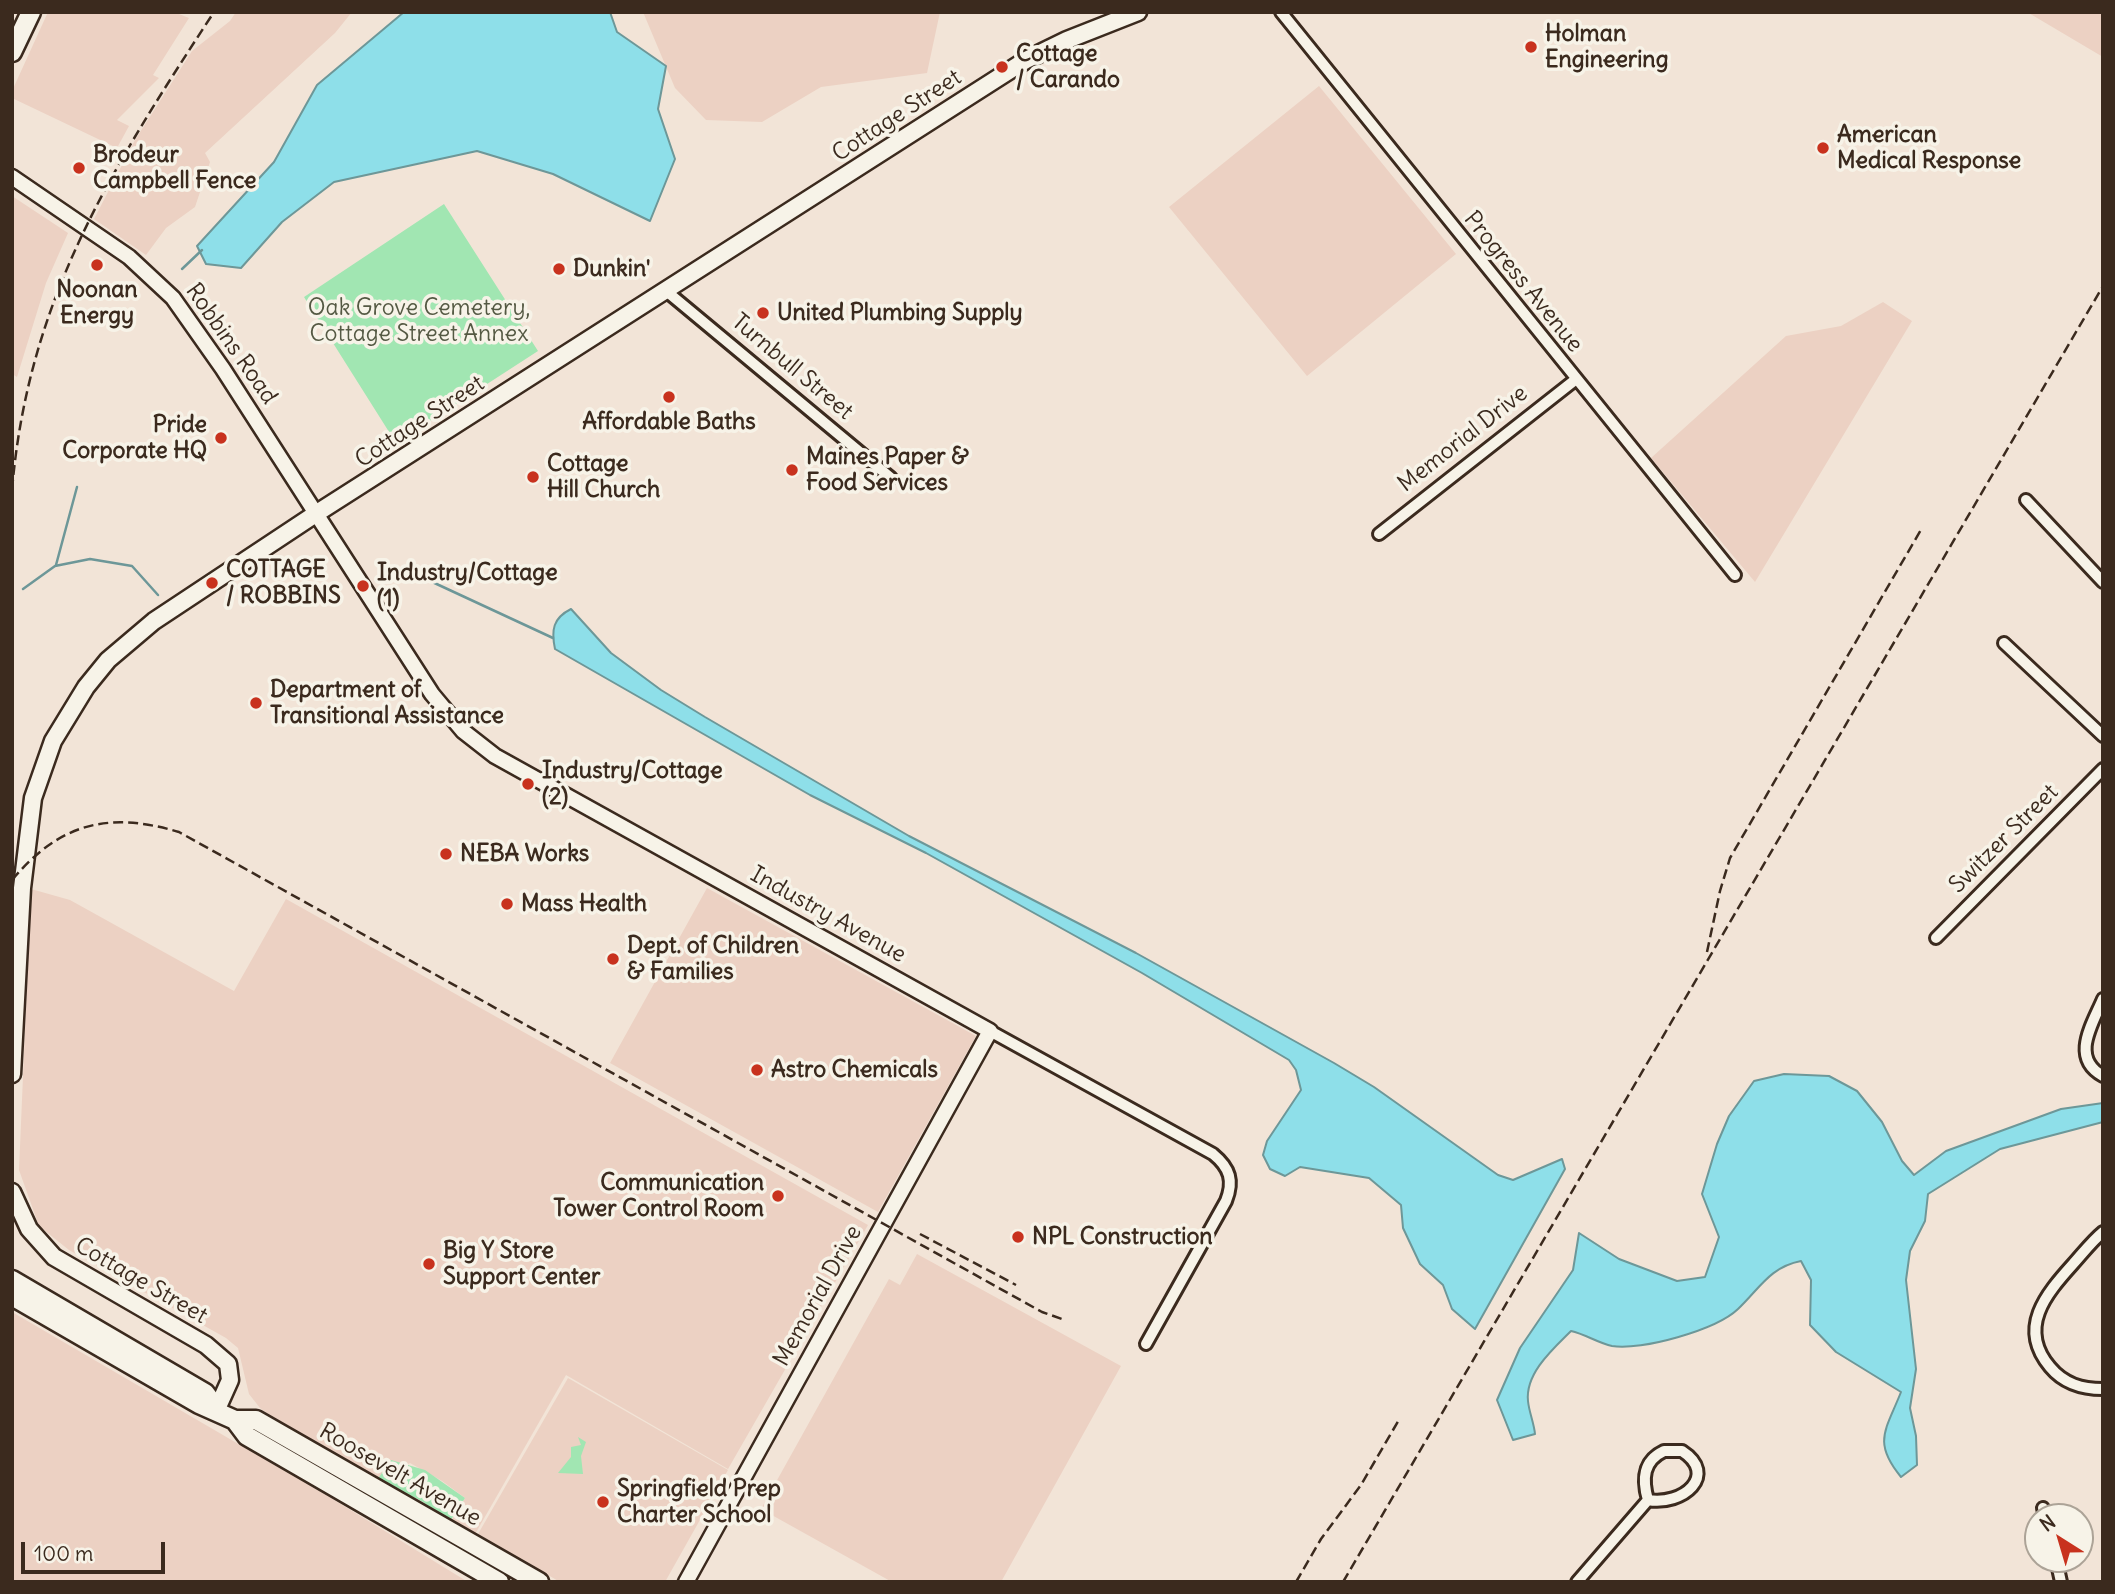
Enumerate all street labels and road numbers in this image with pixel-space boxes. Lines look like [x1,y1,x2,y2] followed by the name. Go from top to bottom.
[827,64,967,168] street label: Cottage Street
[1458,206,1588,358] street label: Progress Avenue
[179,278,283,410] street label: Robbins Road
[726,308,858,426] street label: Turnbull Street
[350,370,490,474] street label: Cottage Street
[1393,380,1533,498] street label: Memorial Drive
[1944,779,2064,899] street label: Switzer Street
[745,861,911,969] street label: Industry Avenue
[768,1221,868,1371] street label: Memorial Drive
[70,1232,212,1330] street label: Cottage Street
[314,1418,486,1532] street label: Roosevelt Avenue

